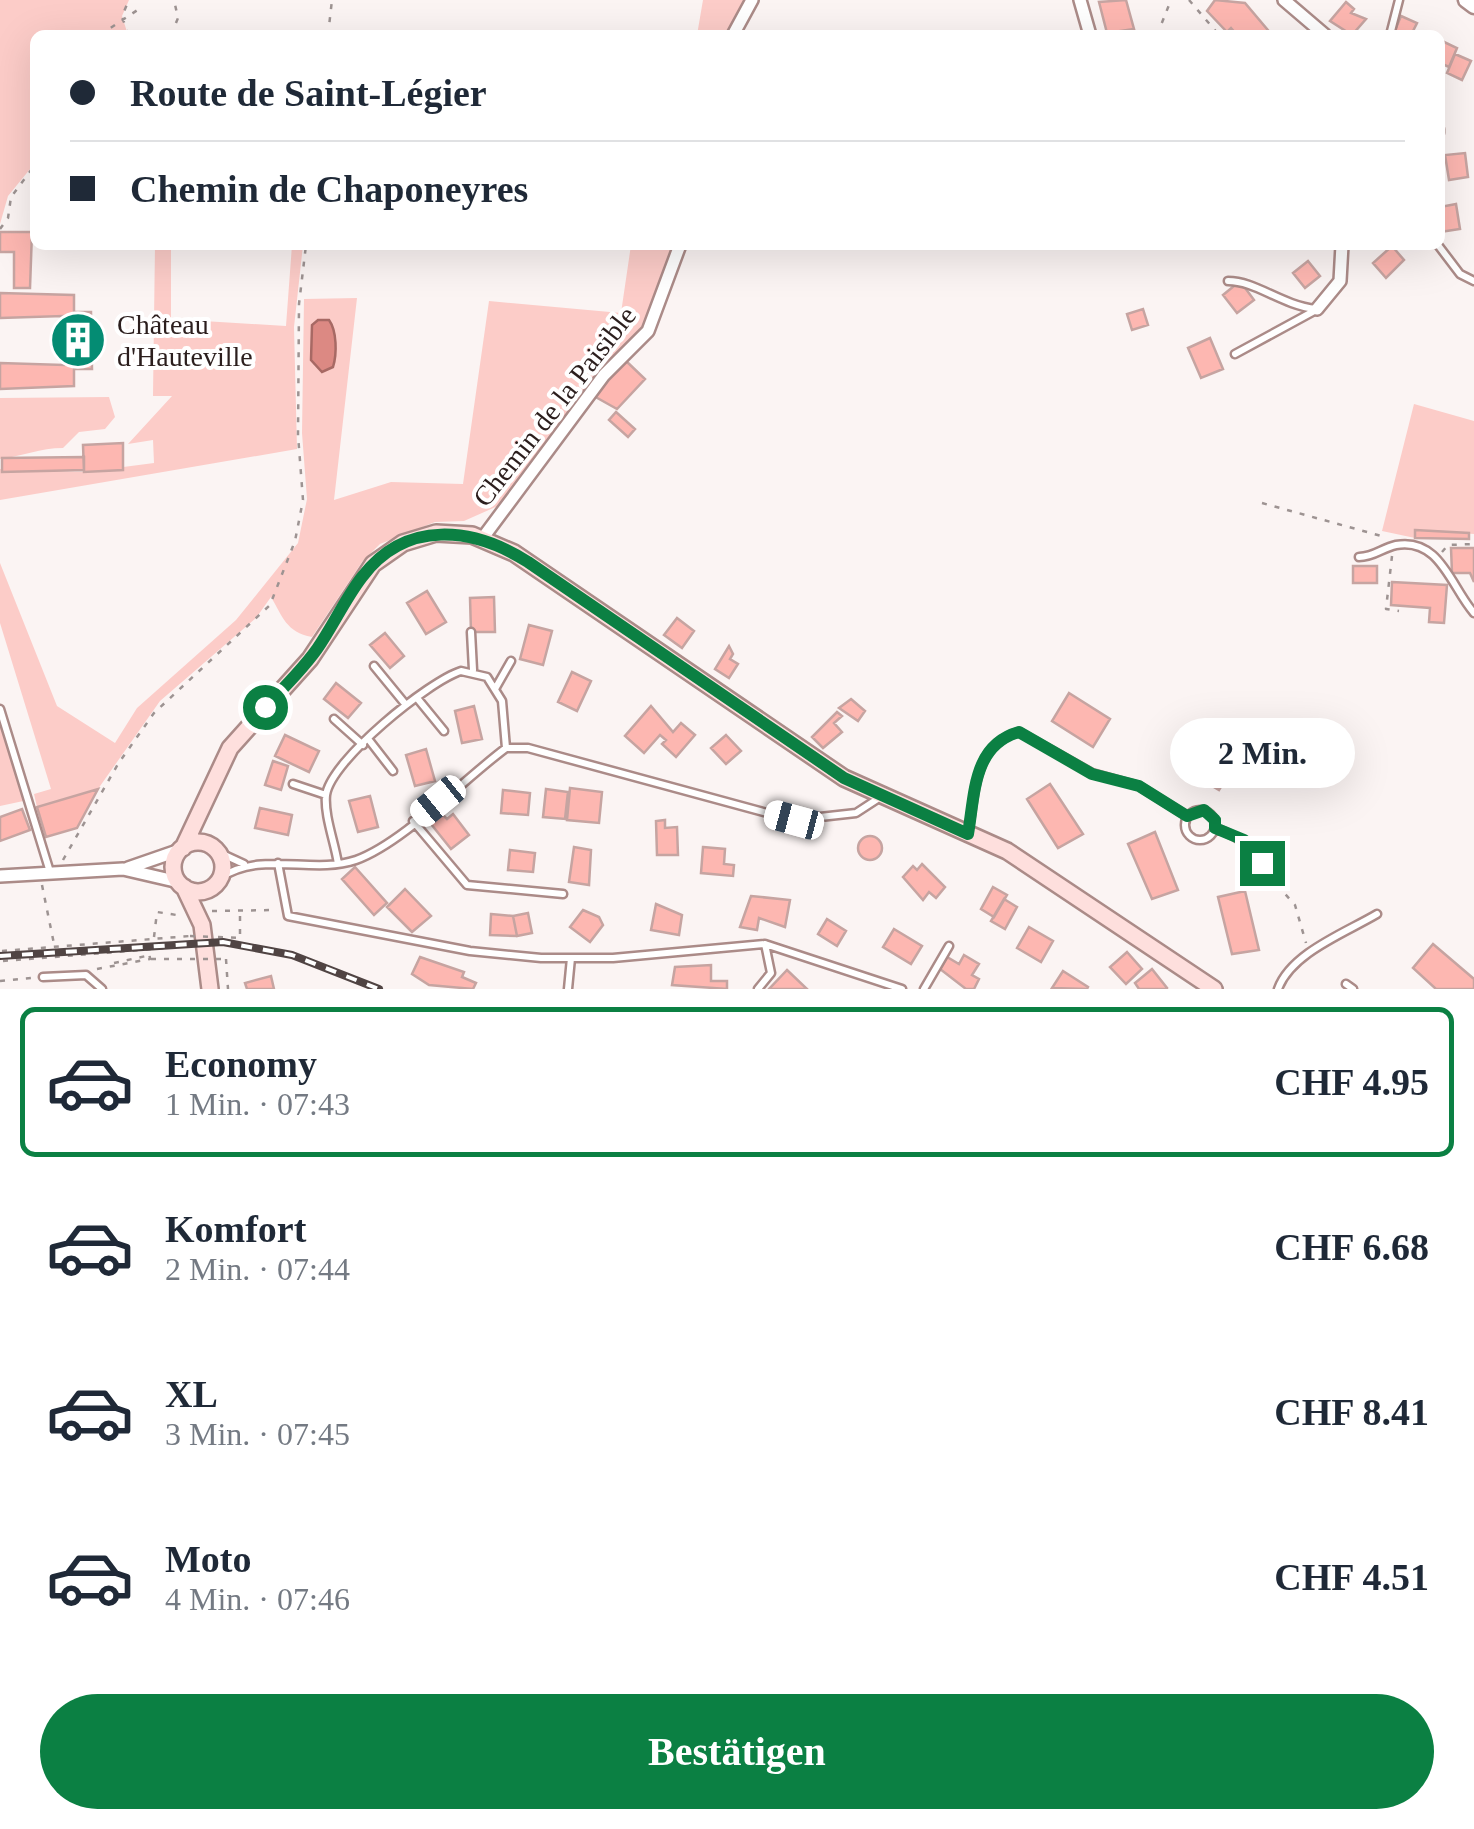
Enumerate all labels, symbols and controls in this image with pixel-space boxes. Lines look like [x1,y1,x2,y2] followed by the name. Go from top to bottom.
[130,72,487,114] text: Route de Saint-Légier
[130,168,528,210] text: Chemin de Chaponeyres
[467,300,642,512] street label: Chemin de la Paisible
[117,309,253,372] place label: Château d'Hauteville
[48,310,108,370] building icon: Château d'Hauteville
[243,685,288,730] route start
[1170,718,1354,788] callout: 2 Min.
[1218,735,1307,771] text: 2 Min.
[405,770,471,832] car
[761,798,827,842] car
[1240,841,1285,886] route end
[45,1037,135,1127] icon: car
[165,1043,317,1085] text: Economy
[1274,1061,1429,1103] text: CHF 4.95
[165,1086,350,1122] text: 1 Min. · 07:43
[45,1202,135,1292] icon: car
[165,1208,306,1250] text: Komfort
[1274,1226,1429,1268] text: CHF 6.68
[165,1251,350,1287] text: 2 Min. · 07:44
[45,1367,135,1457] icon: car
[165,1373,218,1415] text: XL
[1274,1391,1429,1433] text: CHF 8.41
[165,1416,350,1452] text: 3 Min. · 07:45
[45,1532,135,1622] icon: car
[165,1538,252,1580] text: Moto
[1274,1556,1429,1598] text: CHF 4.51
[165,1581,350,1617] text: 4 Min. · 07:46
[40,1694,1434,1809] button: Bestätigen

